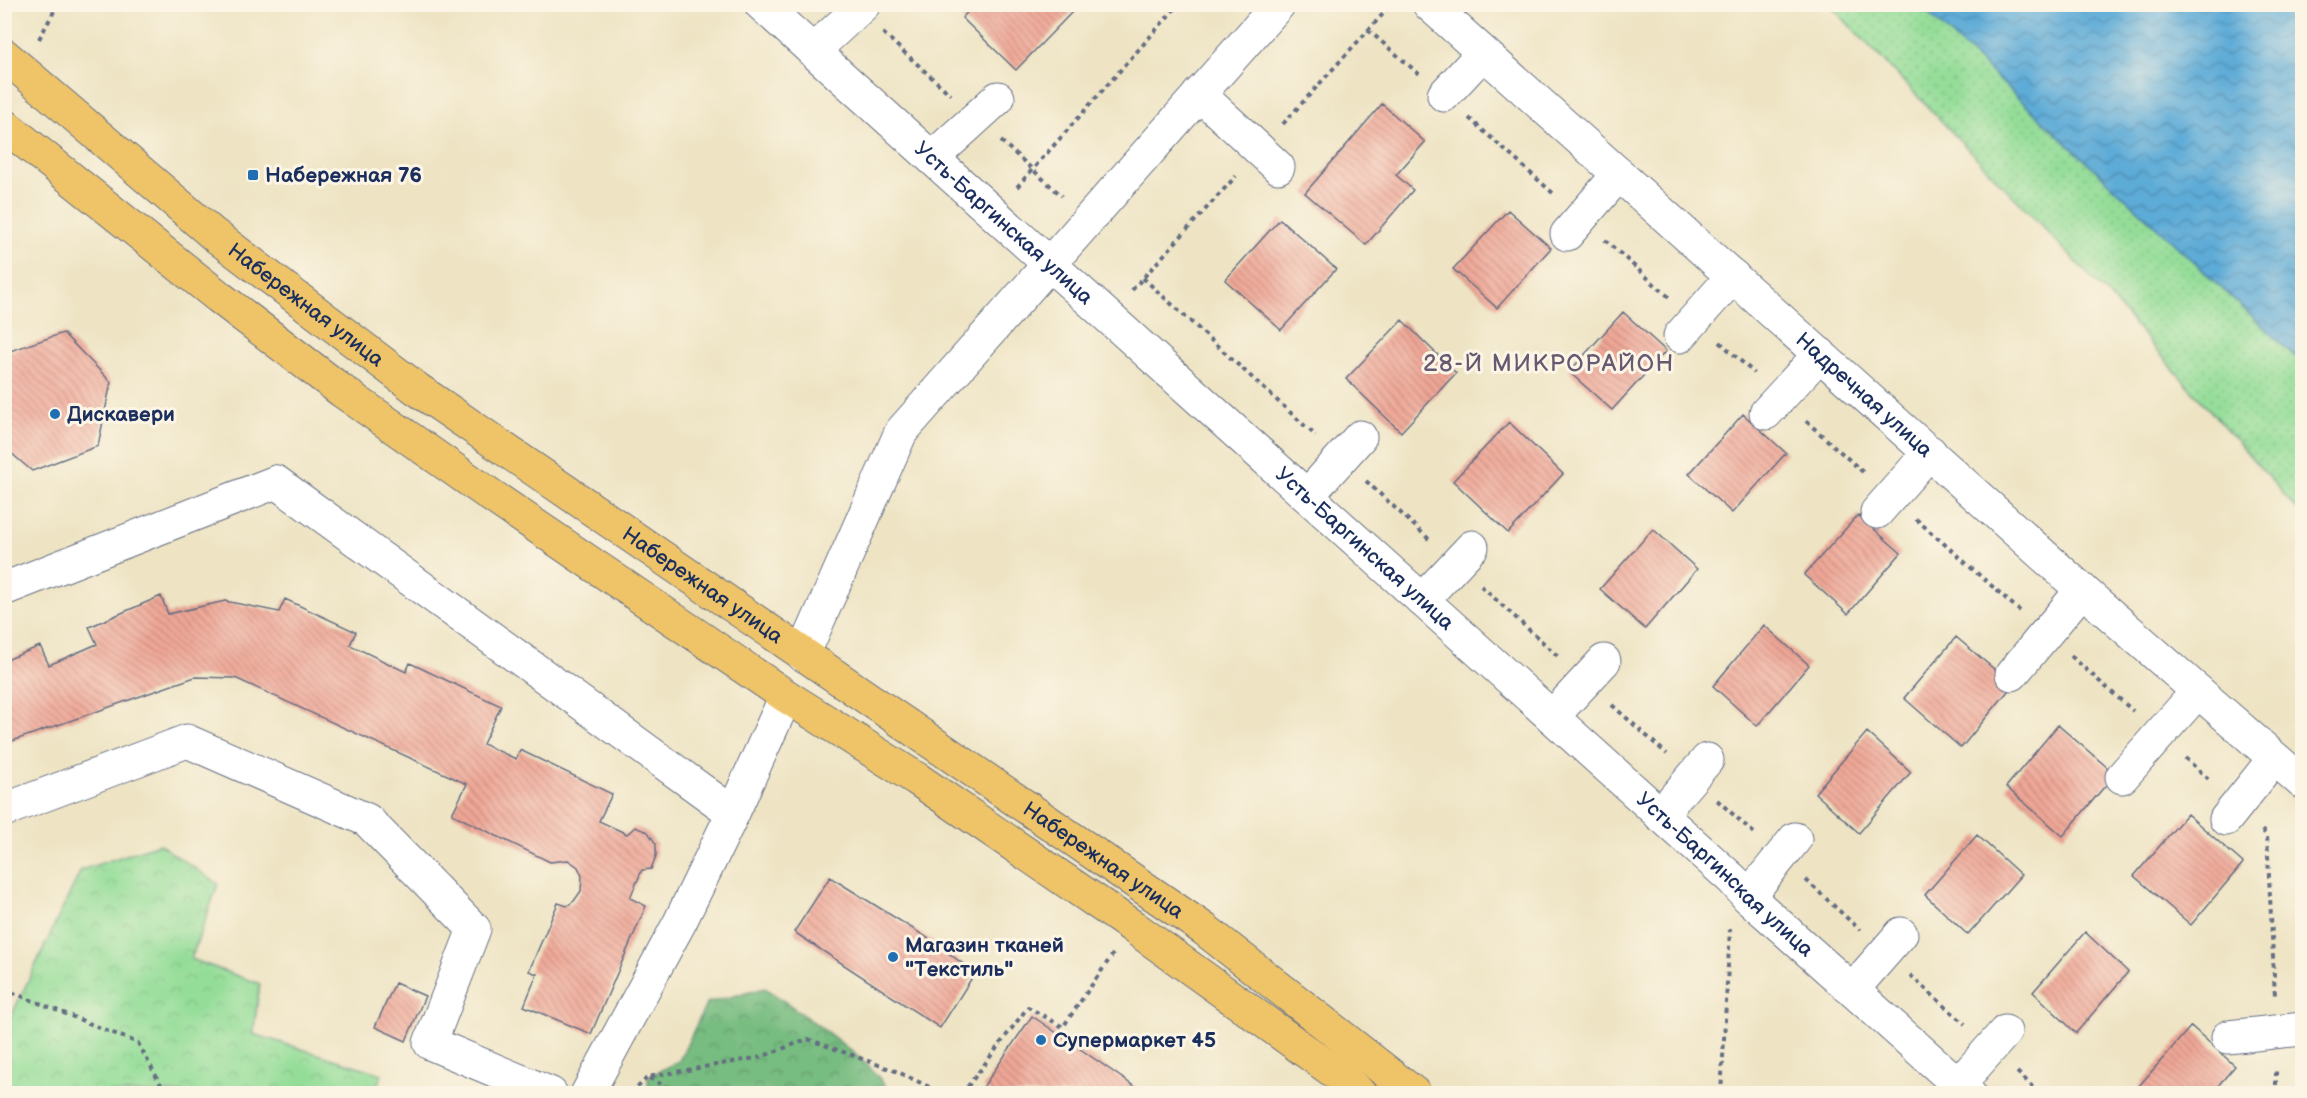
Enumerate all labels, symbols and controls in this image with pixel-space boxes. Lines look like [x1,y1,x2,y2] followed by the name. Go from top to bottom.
[910,136,1099,310] street label: Усть-Баргинская улица
[265,163,422,188] place label: Набережная 76
[246,168,260,182] marker: Набережная 76
[223,237,389,372] street label: Набережная улица
[1791,327,1938,463] street label: Надречная улица
[1423,349,1675,378] district label: 28-Й МИКРОРАЙОН
[67,402,175,427] place label: Дискавери
[48,407,62,421] marker: Дискавери
[1271,461,1460,635] street label: Усть-Баргинская улица
[618,521,788,649] street label: Набережная улица
[1632,787,1819,962] street label: Усть-Баргинская улица
[1018,796,1189,924] street label: Набережная улица
[905,933,1064,982] place label: Магазин тканей "Текстиль"
[886,950,900,964] marker: Магазин тканей "Текстиль"
[1053,1028,1216,1053] place label: Супермаркет 45
[1034,1033,1048,1047] marker: Супермаркет 45

